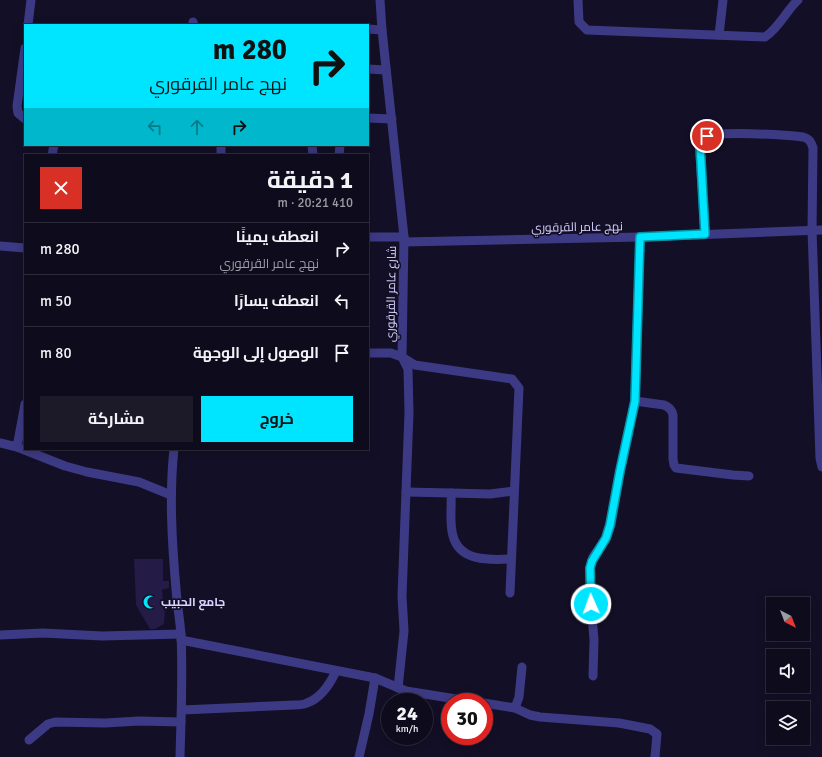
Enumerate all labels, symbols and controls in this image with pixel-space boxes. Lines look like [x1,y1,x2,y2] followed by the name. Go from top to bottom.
[213,33,287,67] text: 280 m
[301,40,353,92] icon: right
[149,73,287,95] text: نهج عامر القرقوري
[144,116,166,138] icon: left
[186,116,208,138] icon: ahead
[228,116,250,138] icon: right
[690,119,724,153] pin
[696,125,718,147] icon: arrive
[267,165,353,195] text: 1 دقيقة
[40,167,82,209] button: close
[277,195,353,211] text: 410 m · 20:21
[531,219,623,238] street label: نهج عامر القرقوري
[236,228,319,246] text: انعطف يمينًا
[331,238,353,260] icon: right
[40,240,80,258] text: 280 m
[383,246,402,342] street label: شارع عامر القرقوري
[220,256,319,272] text: نهج عامر القرقوري
[331,290,353,312] icon: left
[40,292,71,310] text: 50 m
[234,292,319,310] text: انعطف يسارًا
[331,342,353,364] icon: arrive
[40,344,71,362] text: 80 m
[193,344,319,362] text: الوصول إلى الوجهة
[40,396,193,442] button: مشاركة
[201,396,353,442] button: خروج
[570,583,612,625] position arrow
[142,594,158,610] mosque icon: جامع الحبيب
[161,595,225,611] place label: جامع الحبيب
[766,597,810,641] north arrow
[766,597,810,745] map controls
[766,649,810,693] button: sound
[441,693,493,745] speed limit sign: 30
[396,701,418,726] text: 24
[766,701,810,745] button: layers
[396,723,418,735] text: km/h

